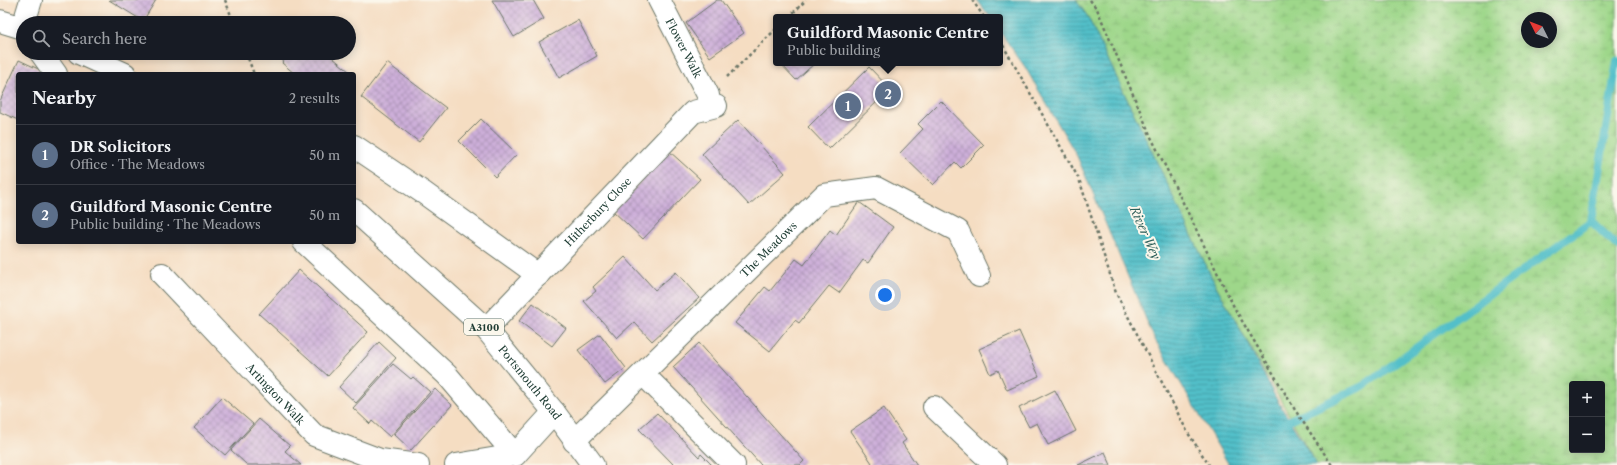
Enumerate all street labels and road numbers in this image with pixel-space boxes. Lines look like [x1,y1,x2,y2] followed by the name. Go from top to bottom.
[663,16,705,81] street label: Flower Walk
[561,174,634,249] street label: Hitherbury Close
[737,218,800,280] street label: The Meadows
[464,319,504,335] road number: A3100
[495,343,564,423] street label: Portsmouth Road
[242,360,308,428] street label: Artington Walk

